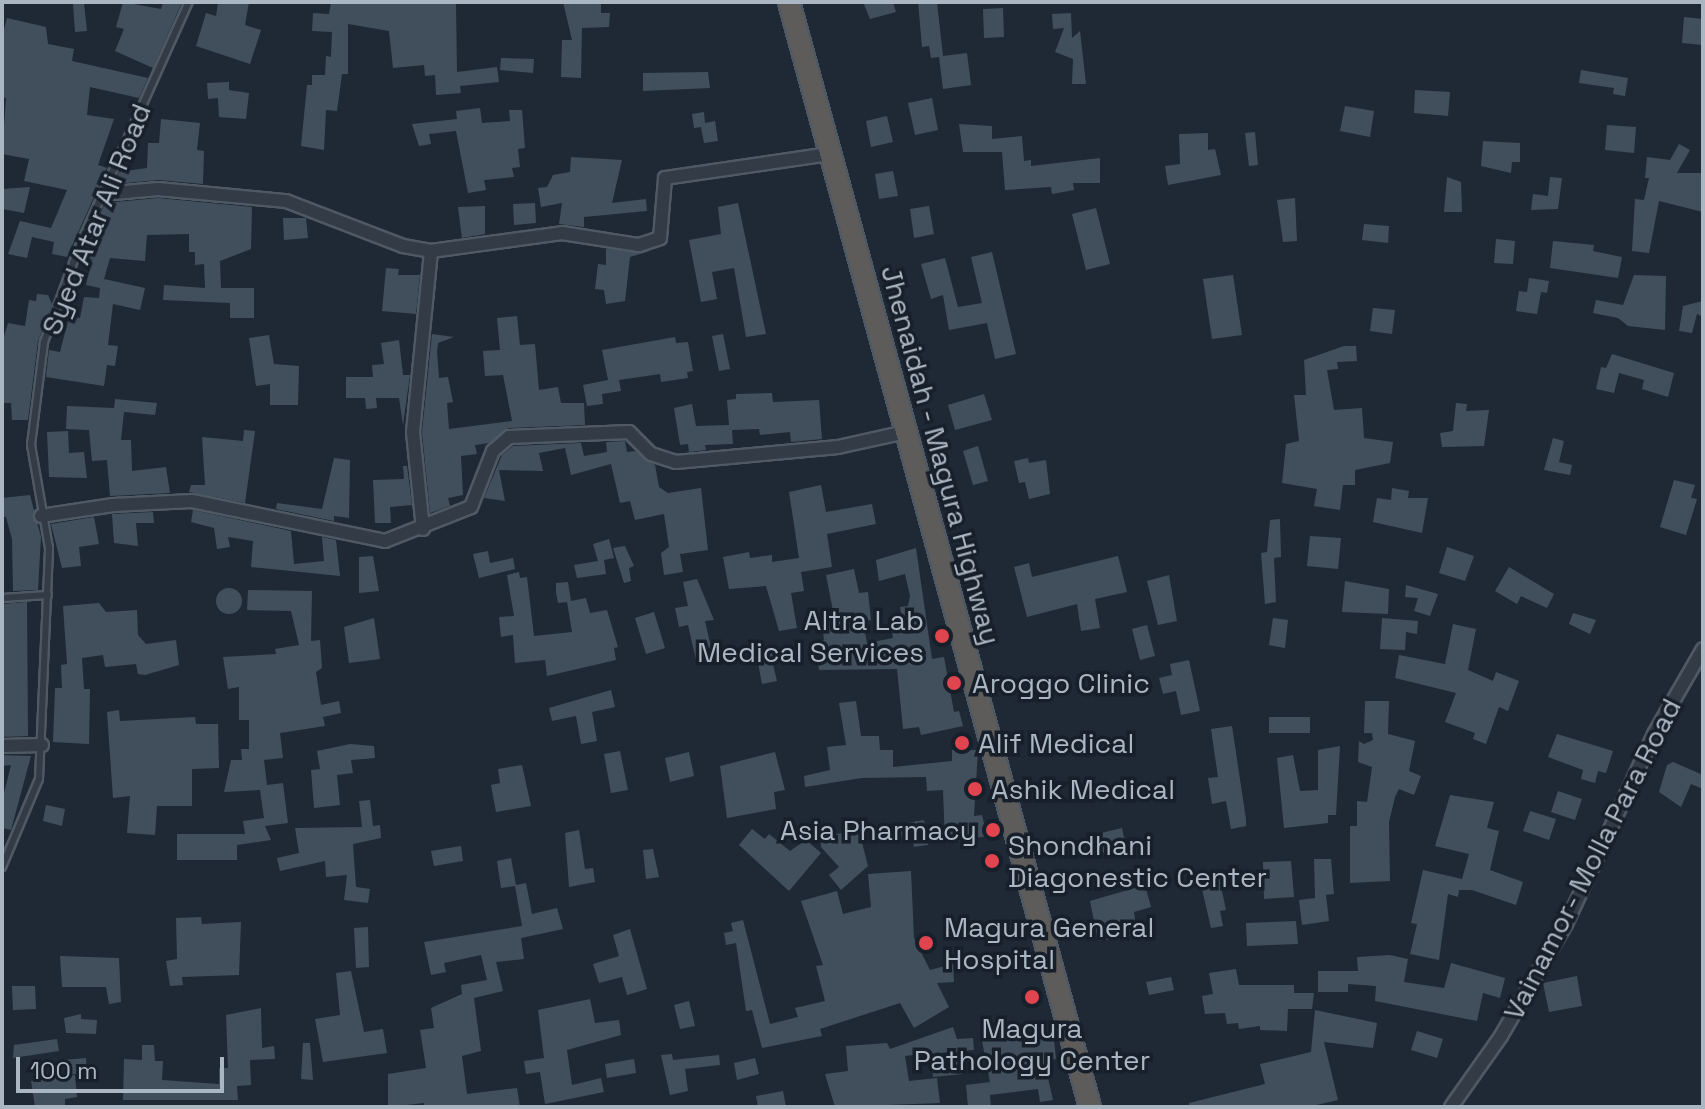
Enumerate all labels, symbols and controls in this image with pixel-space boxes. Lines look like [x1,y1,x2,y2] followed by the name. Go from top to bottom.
[34,98,158,340] street label: Syed Atar Ali Road
[874,261,1008,649] street label: Jhenaidah - Magura Highway
[697,603,924,669] place label: Altra Lab Medical Services
[931,625,953,647] marker: Altra Lab Medical Services
[972,666,1150,700] place label: Aroggo Clinic
[943,672,965,694] marker: Aroggo Clinic
[1496,692,1688,1026] street label: Vainamor- Molla Para Road
[978,726,1134,760] place label: Alif Medical
[953,734,971,752] marker: Alif Medical
[991,772,1175,806] place label: Ashik Medical
[966,780,984,798] marker: Ashik Medical
[780,813,977,847] place label: Asia Pharmacy
[984,821,1002,839] marker: Asia Pharmacy
[1008,828,1267,894] place label: Shondhani Diagonestic Center
[983,852,1001,870] marker: Shondhani Diagonestic Center
[944,910,1154,976] place label: Magura General Hospital
[915,932,937,954] marker: Magura General Hospital
[1021,986,1043,1008] marker: Magura Pathology Center
[914,1011,1150,1077] place label: Magura Pathology Center
[20,1041,228,1091] scale bar
[30,1055,98,1086] text: 100 m

